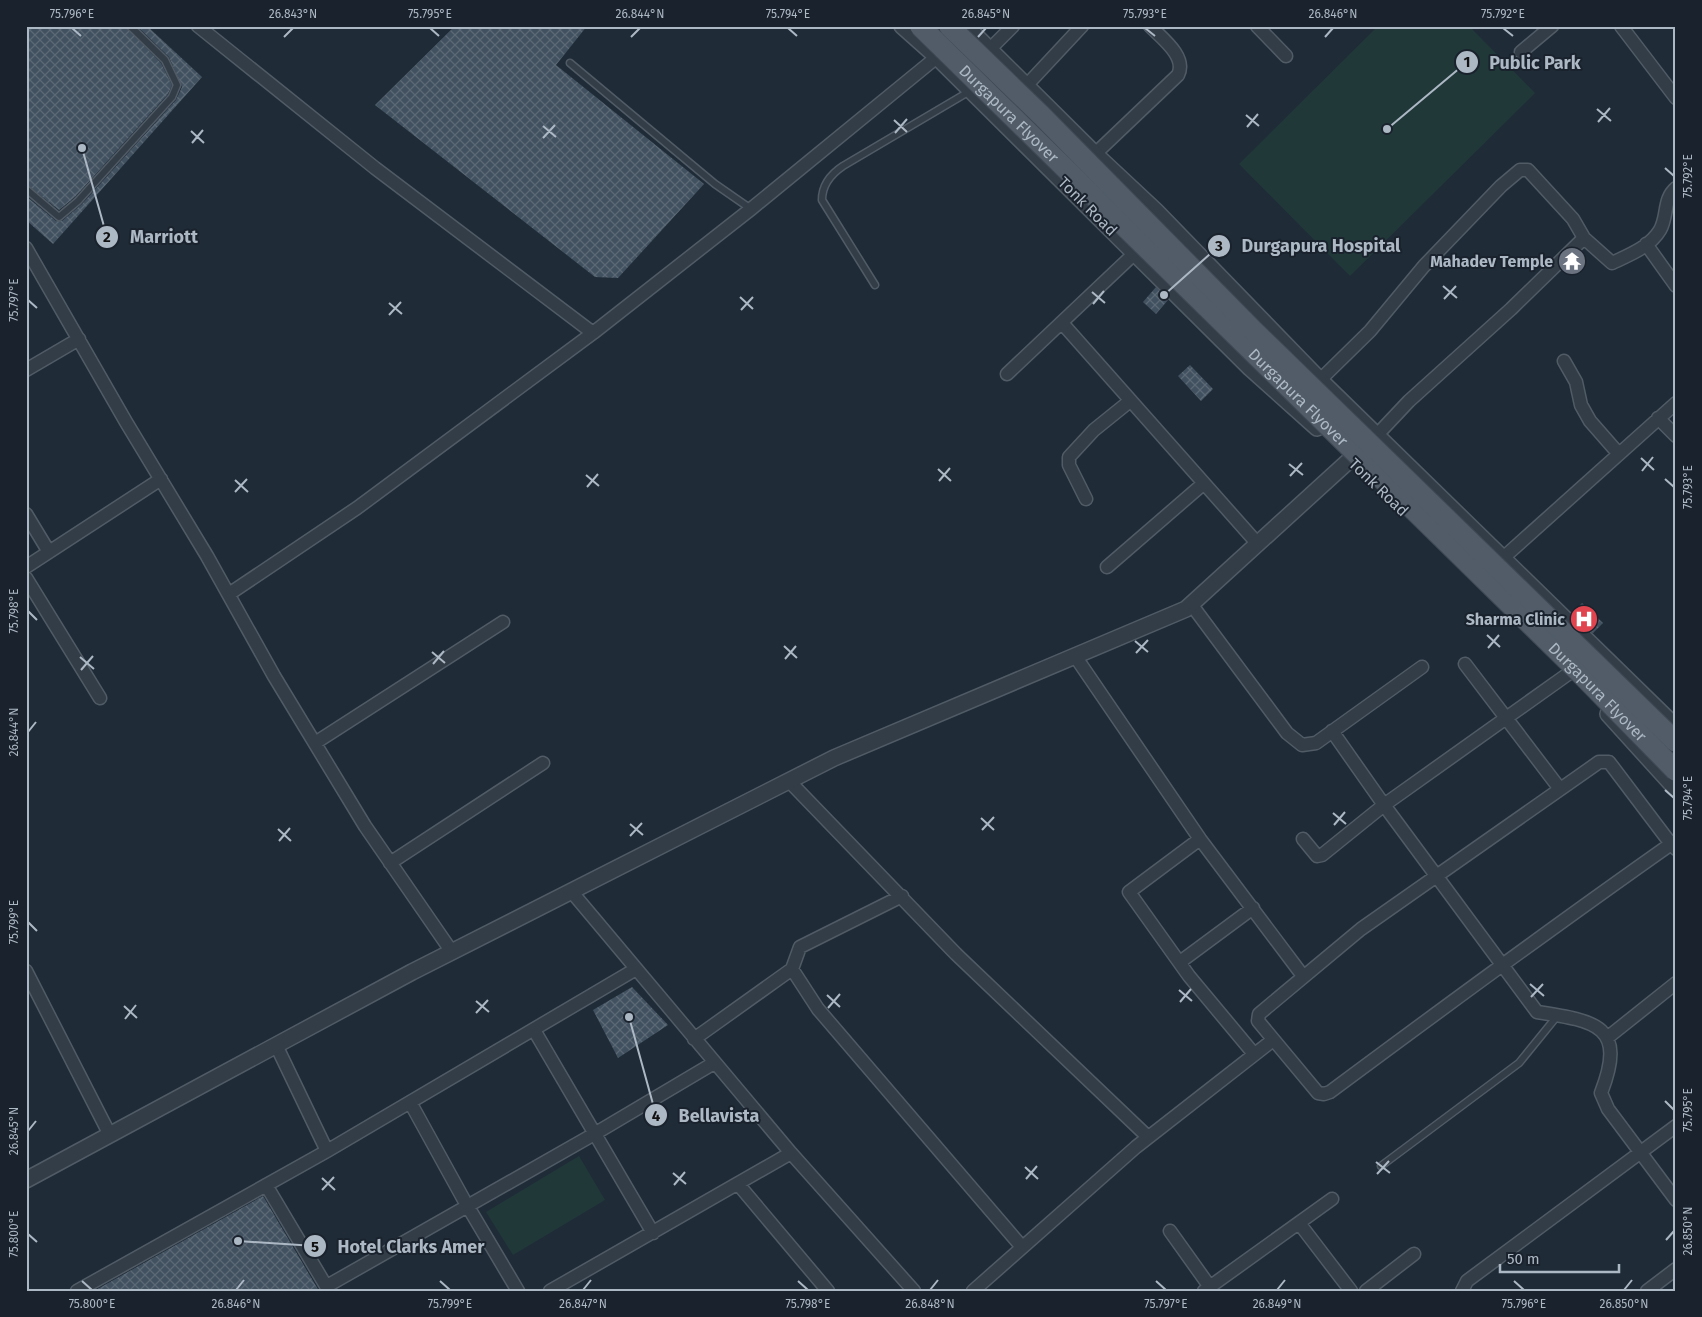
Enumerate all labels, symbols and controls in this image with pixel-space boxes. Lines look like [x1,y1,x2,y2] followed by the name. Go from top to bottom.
[50,7,94,21] text: 75.796°E
[269,7,317,21] text: 26.843°N
[408,7,452,21] text: 75.795°E
[615,7,665,21] text: 26.844°N
[766,7,810,21] text: 75.794°E
[962,7,1010,21] text: 26.845°N
[1123,7,1167,21] text: 75.793°E
[1309,7,1357,21] text: 26.846°N
[1481,7,1525,21] text: 75.792°E
[1455,46,1591,79] callout: Public Park
[1489,52,1582,74] text: Public Park
[1464,53,1470,71] text: 1
[955,61,1063,167] street label: Durgapura Flyover
[1681,154,1695,198] text: 75.792°E
[1054,173,1121,240] street label: Tonk Road
[95,221,208,254] callout: Marriott
[130,226,199,248] text: Marriott
[103,228,111,246] text: 2
[1206,230,1410,263] callout: Durgapura Hospital
[1242,235,1401,257] text: Durgapura Hospital
[1214,237,1223,255] text: 3
[1557,246,1587,276] temple icon: Mahadev Temple
[1430,252,1553,271] place label: Mahadev Temple
[7,278,21,322] text: 75.797°E
[1244,344,1352,451] street label: Durgapura Flyover
[1345,454,1412,520] street label: Tonk Road
[1681,465,1695,509] text: 75.793°E
[7,589,21,633] text: 75.798°E
[1569,604,1599,634] hospital icon: Sharma Clinic
[1466,610,1565,629] place label: Sharma Clinic
[1544,638,1651,746] street label: Durgapura Flyover
[7,707,21,757] text: 26.844°N
[1681,776,1695,820] text: 75.794°E
[7,900,21,944] text: 75.799°E
[1681,1088,1695,1132] text: 75.795°E
[643,1099,769,1132] callout: Bellavista
[679,1105,760,1127] text: Bellavista
[7,1107,21,1155] text: 26.845°N
[652,1107,661,1125] text: 4
[1681,1206,1695,1256] text: 26.850°N
[7,1211,21,1257] text: 75.800°E
[303,1230,495,1263] callout: Hotel Clarks Amer
[338,1236,485,1258] text: Hotel Clarks Amer
[311,1238,319,1256] text: 5
[1500,1242,1618,1274] scale bar
[1507,1250,1540,1268] text: 50 m
[69,1297,115,1311] text: 75.800°E
[212,1297,260,1311] text: 26.846°N
[428,1297,472,1311] text: 75.799°E
[559,1297,607,1311] text: 26.847°N
[786,1297,830,1311] text: 75.798°E
[905,1297,955,1311] text: 26.848°N
[1144,1297,1188,1311] text: 75.797°E
[1253,1297,1301,1311] text: 26.849°N
[1502,1297,1546,1311] text: 75.796°E
[1599,1297,1649,1311] text: 26.850°N

